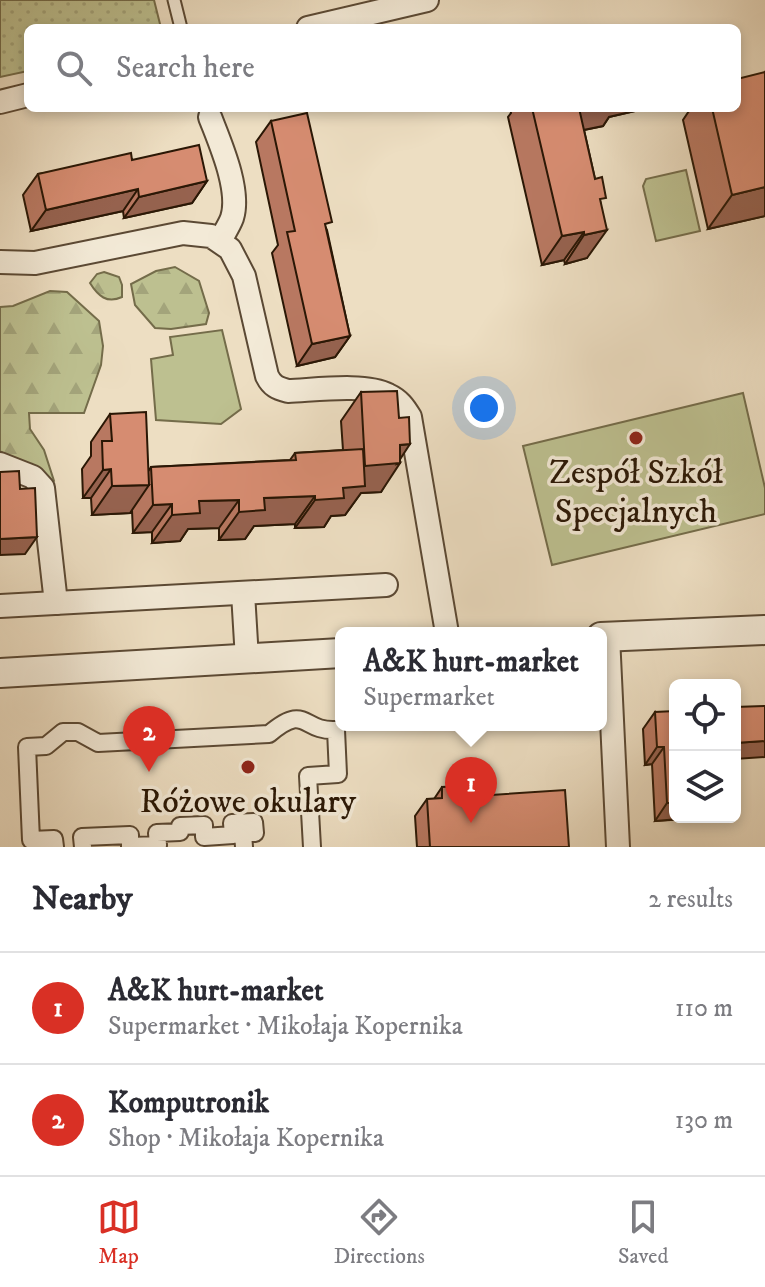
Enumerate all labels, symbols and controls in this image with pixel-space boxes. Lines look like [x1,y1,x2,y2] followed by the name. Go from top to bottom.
[24,24,741,112] search box
[52,46,96,90] icon: search
[116,50,255,87] text: Search here
[464,388,504,428] your location
[627,429,645,447] marker: Zespół Szkół Specjalnych
[549,452,724,533] place label: Zespół Szkół Specjalnych
[335,627,607,731] popup
[363,644,579,681] text: A&K hurt-market
[669,679,741,823] map controls
[669,679,741,751] button: locate
[363,681,495,714] text: Supermarket
[123,706,175,772] pin: 2
[669,751,741,823] button: layers
[445,757,497,823] pin: 1
[239,758,257,776] marker: Różowe okulary
[140,781,357,823] place label: Różowe okulary
[32,878,133,920] text: Nearby
[648,883,733,916] text: 2 results
[108,973,324,1010] text: A&K hurt-market
[53,992,63,1025] text: 1
[675,992,733,1025] text: 110 m
[108,1010,463,1043] text: Supermarket · Mikołaja Kopernika
[108,1085,269,1122] text: Komputronik
[52,1104,64,1137] text: 2
[675,1104,733,1137] text: 130 m
[108,1122,384,1155] text: Shop · Mikołaja Kopernika
[97,1195,141,1270] tab: Map
[334,1195,425,1270] tab: Directions
[618,1195,668,1270] tab: Saved

